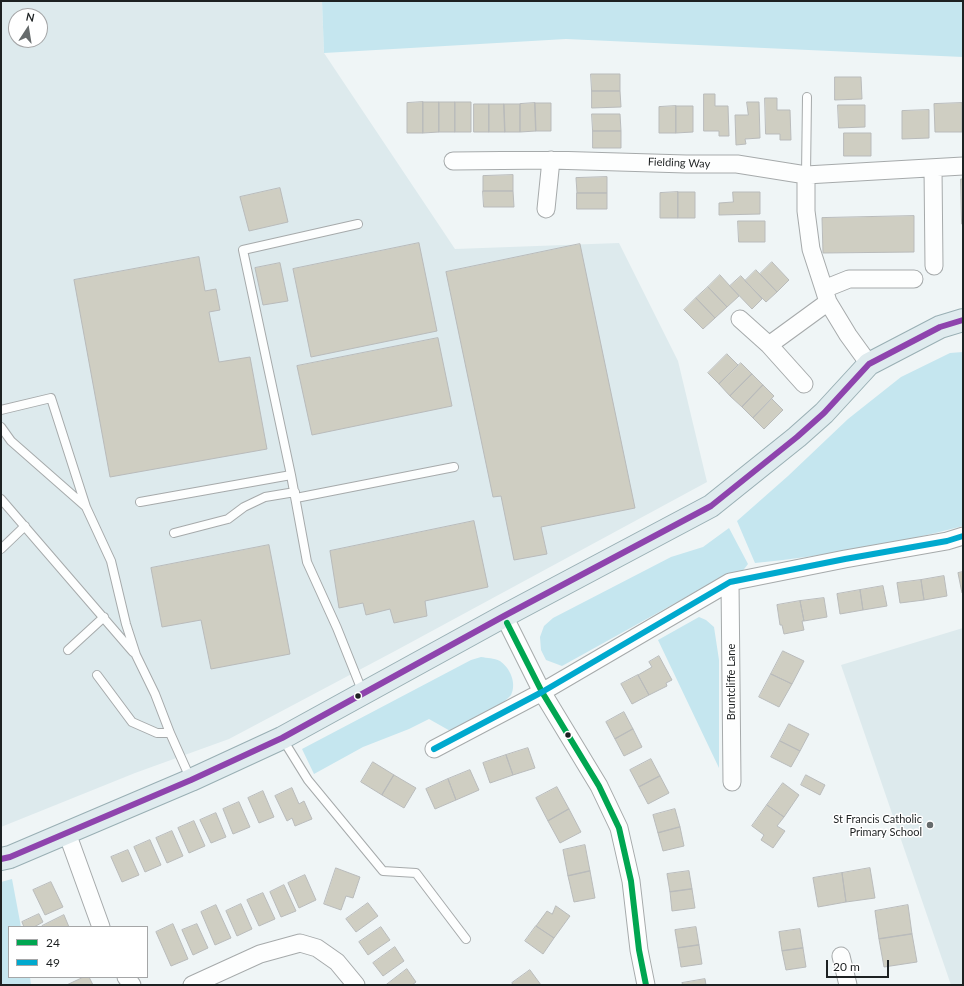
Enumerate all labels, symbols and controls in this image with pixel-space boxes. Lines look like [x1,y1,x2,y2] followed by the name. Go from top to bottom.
[8,8,48,48] north arrow
[25,10,36,24] text: N
[648,155,710,171] street label: Fielding Way
[724,644,738,720] street label: Bruntcliffe Lane
[353,691,363,701] unlabelled marker
[563,730,573,740] unlabelled marker
[833,812,922,838] place label: St Francis Catholic Primary School
[925,820,935,830] marker: St Francis Catholic Primary School
[8,926,148,978] legend
[46,935,60,950] text: 24
[828,952,891,978] scale bar
[46,955,60,970] text: 49
[833,959,860,974] text: 20 m

